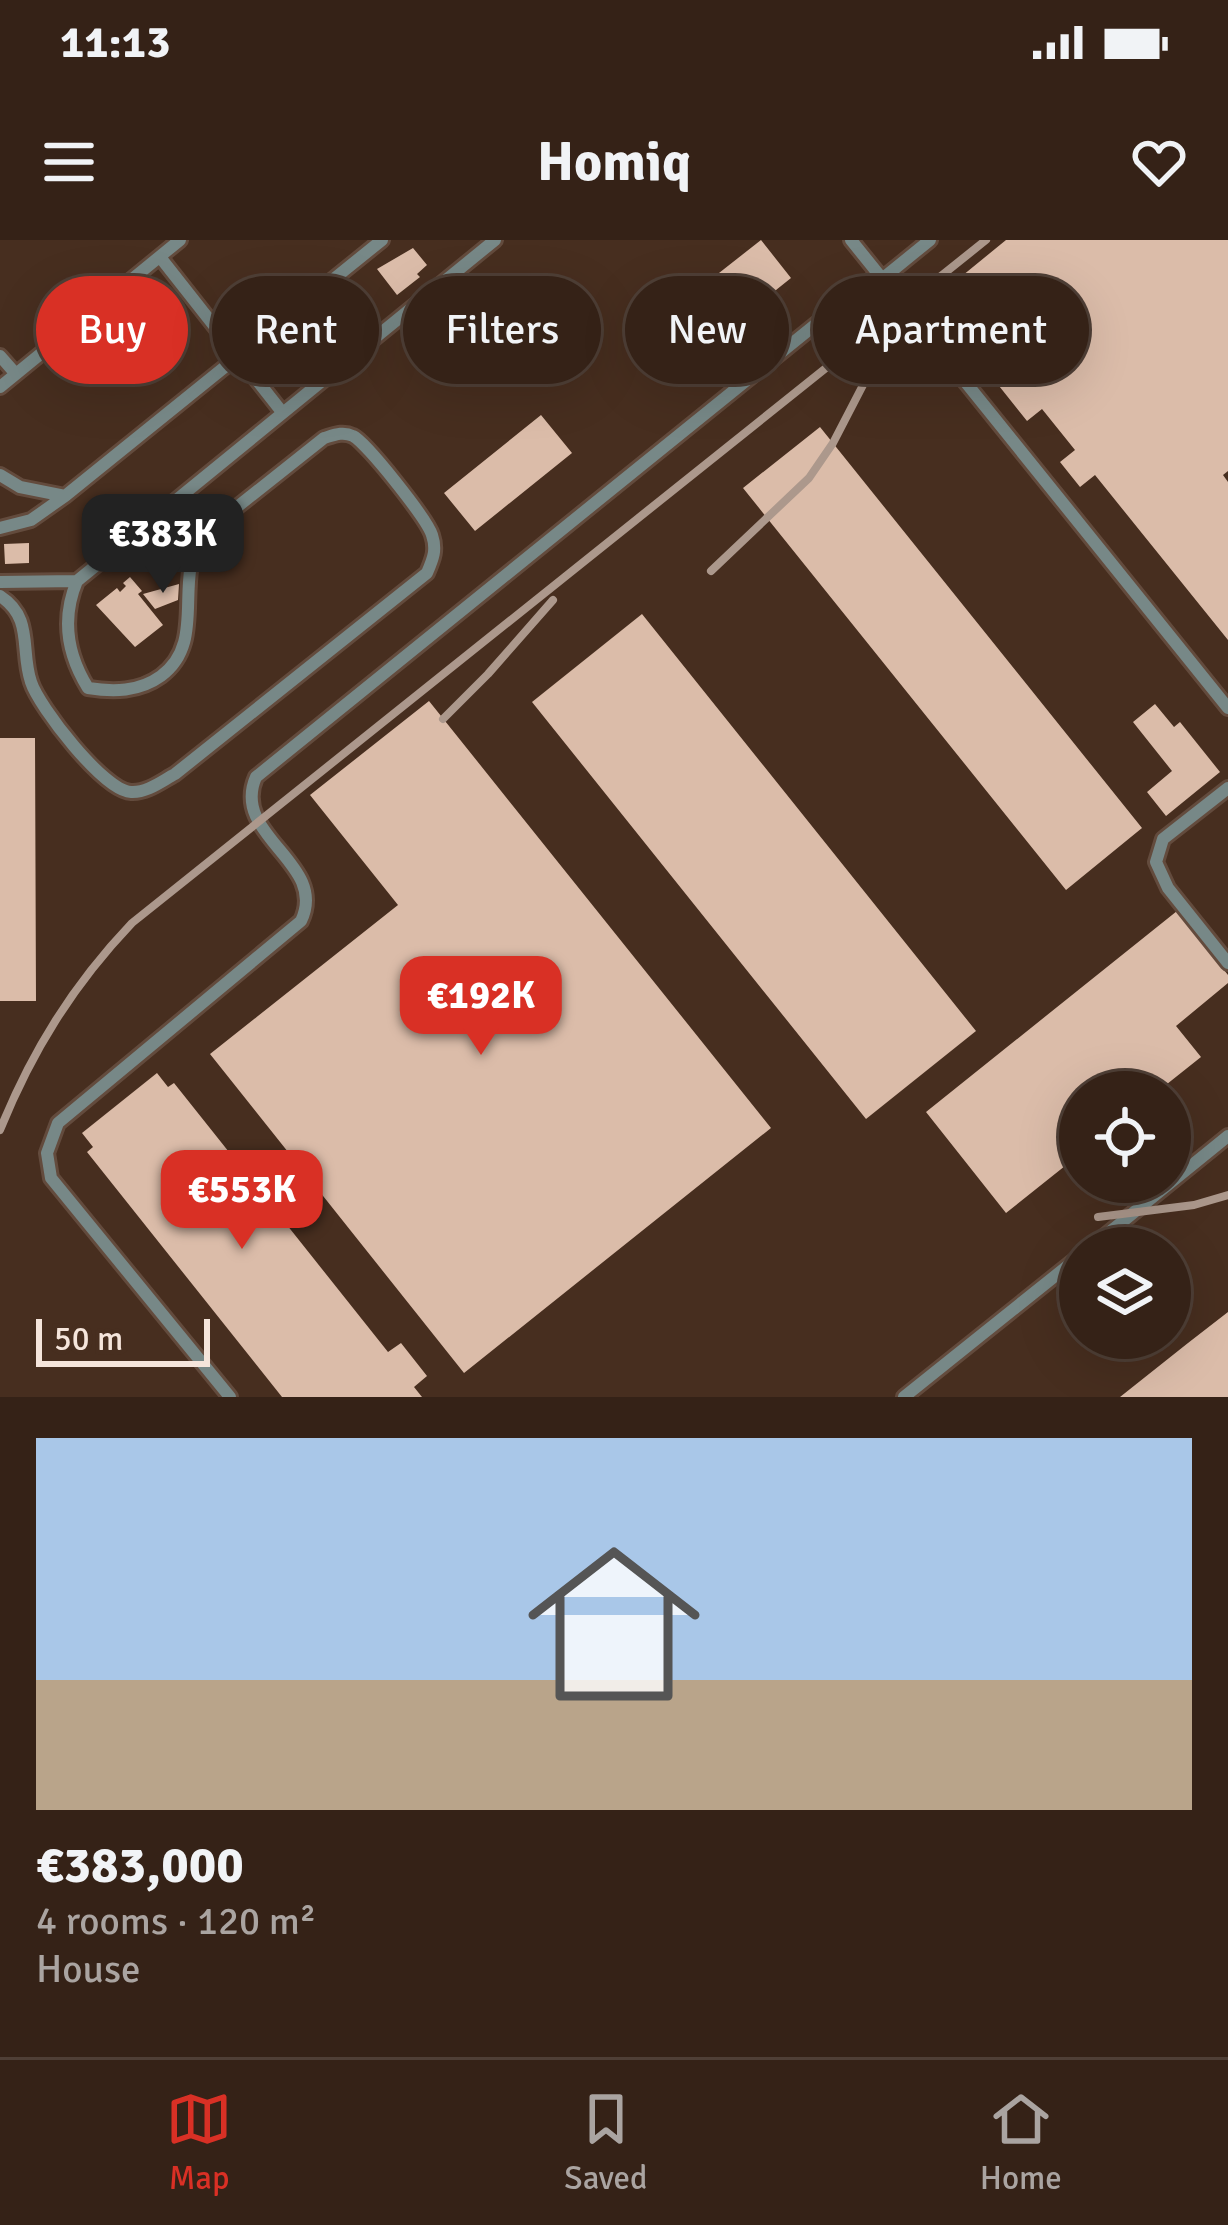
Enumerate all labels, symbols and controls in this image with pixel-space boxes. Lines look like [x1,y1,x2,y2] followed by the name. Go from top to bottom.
[60,15,170,70] text: 11:13
[36,129,102,195] icon: menu
[537,129,691,196] text: Homiq
[1126,129,1192,195] icon: heart
[36,276,188,384] chip: Buy
[212,276,379,384] chip: Rent
[403,276,601,384] chip: Filters
[625,276,789,384] chip: New
[813,276,1089,384] chip: Apartment
[79,494,247,596] pin: €383K
[109,509,217,557] text: €383K
[397,956,565,1058] pin: €192K
[427,971,535,1019] text: €192K
[1059,1071,1191,1359] map controls
[1059,1071,1191,1203] button: locate
[158,1150,326,1252] pin: €553K
[188,1165,296,1213] text: €553K
[1059,1227,1191,1359] button: layers
[36,1313,210,1366] scale bar
[54,1319,123,1360] text: 50 m
[506,1516,722,1732] icon: home
[36,1834,244,1897] text: €383,000
[36,1897,316,1945] text: 4 rooms · 120 m²
[36,1945,141,1993] text: House
[166,2086,232,2199] tab: Map
[564,2086,647,2199] tab: Saved
[980,2086,1062,2199] tab: Home

